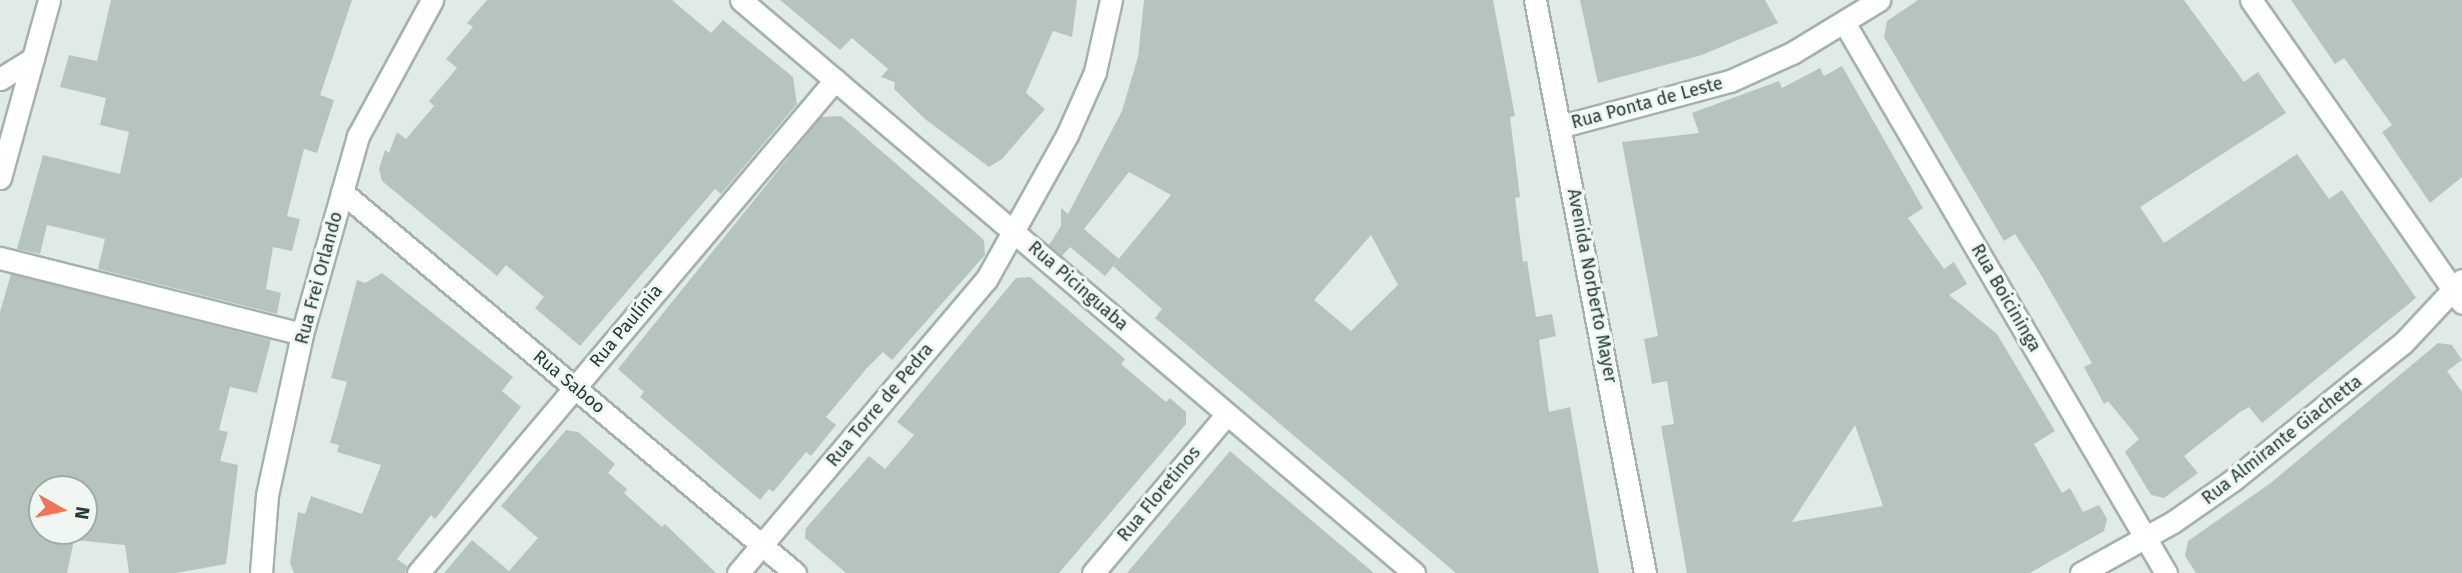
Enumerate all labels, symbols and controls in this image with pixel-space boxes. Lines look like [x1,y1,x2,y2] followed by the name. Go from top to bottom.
[1569,72,1725,134] street label: Rua Ponta de Leste
[1563,187,1621,385] street label: Avenida Norberto Mayer
[291,209,347,347] street label: Rua Frei Orlando
[1024,237,1132,335] street label: Rua Picinguaba
[1966,240,2046,356] street label: Rua Boicininga
[585,280,667,372] street label: Rua Paulínia
[822,339,938,471] street label: Rua Torre de Pedra
[529,346,609,418] street label: Rua Saboo
[2198,371,2366,509] street label: Rua Almirante Giachetta
[1113,442,1205,546] street label: Rua Floretinos
[28,475,98,545] north arrow
[70,505,95,521] text: N

